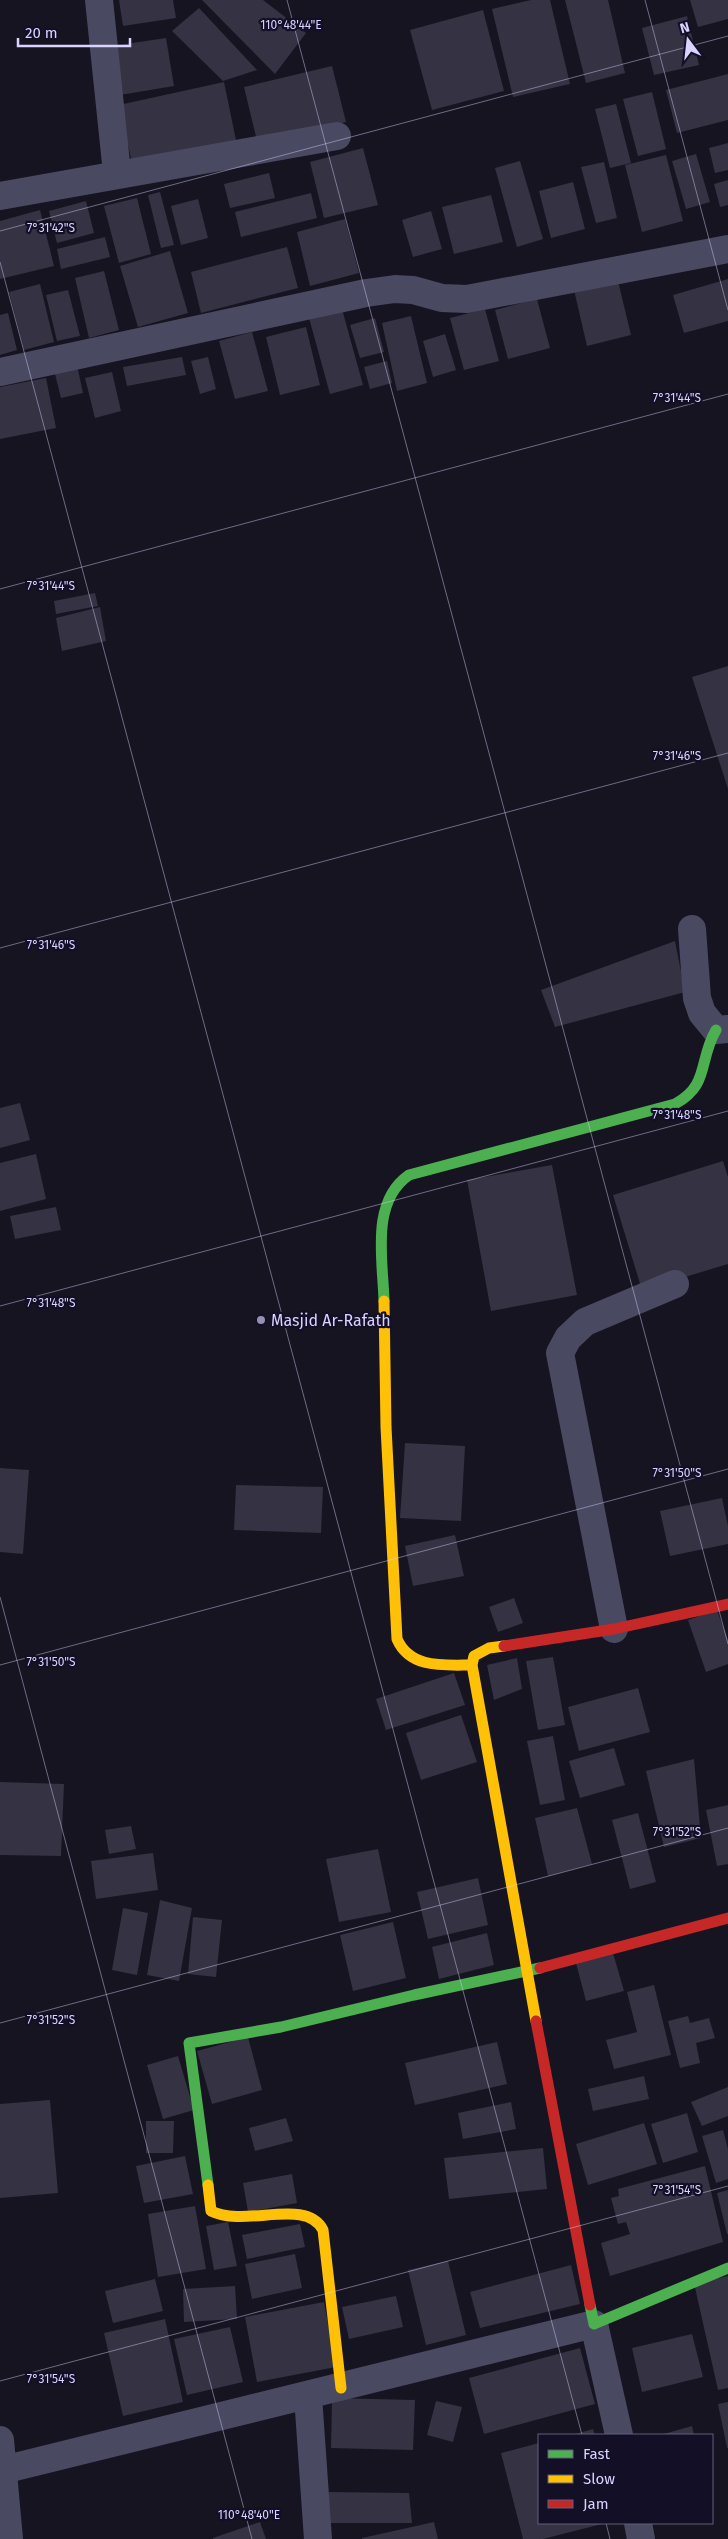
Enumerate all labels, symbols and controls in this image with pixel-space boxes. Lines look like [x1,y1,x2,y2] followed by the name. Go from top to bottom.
[18,15,130,47] scale bar
[663,15,713,65] north arrow
[260,18,322,32] text: 110°48'44"E
[678,19,691,37] text: N
[25,24,58,42] text: 20 m
[27,221,76,235] text: 7°31'42"S
[653,391,702,405] text: 7°31'44"S
[27,579,76,593] text: 7°31'44"S
[653,749,702,763] text: 7°31'46"S
[27,938,76,952] text: 7°31'46"S
[653,1108,702,1122] text: 7°31'48"S
[27,1296,76,1310] text: 7°31'48"S
[271,1311,391,1330] place label: Masjid Ar-Rafath
[255,1314,267,1326] marker: Masjid Ar-Rafath
[652,1466,702,1480] text: 7°31'50"S
[26,1655,76,1669] text: 7°31'50"S
[653,1825,702,1839] text: 7°31'52"S
[27,2013,76,2027] text: 7°31'52"S
[653,2183,702,2197] text: 7°31'54"S
[27,2372,76,2386] text: 7°31'54"S
[538,2434,713,2524] legend
[583,2445,610,2463] text: Fast
[583,2470,615,2488] text: Slow
[583,2495,609,2513] text: Jam
[218,2508,280,2522] text: 110°48'40"E

